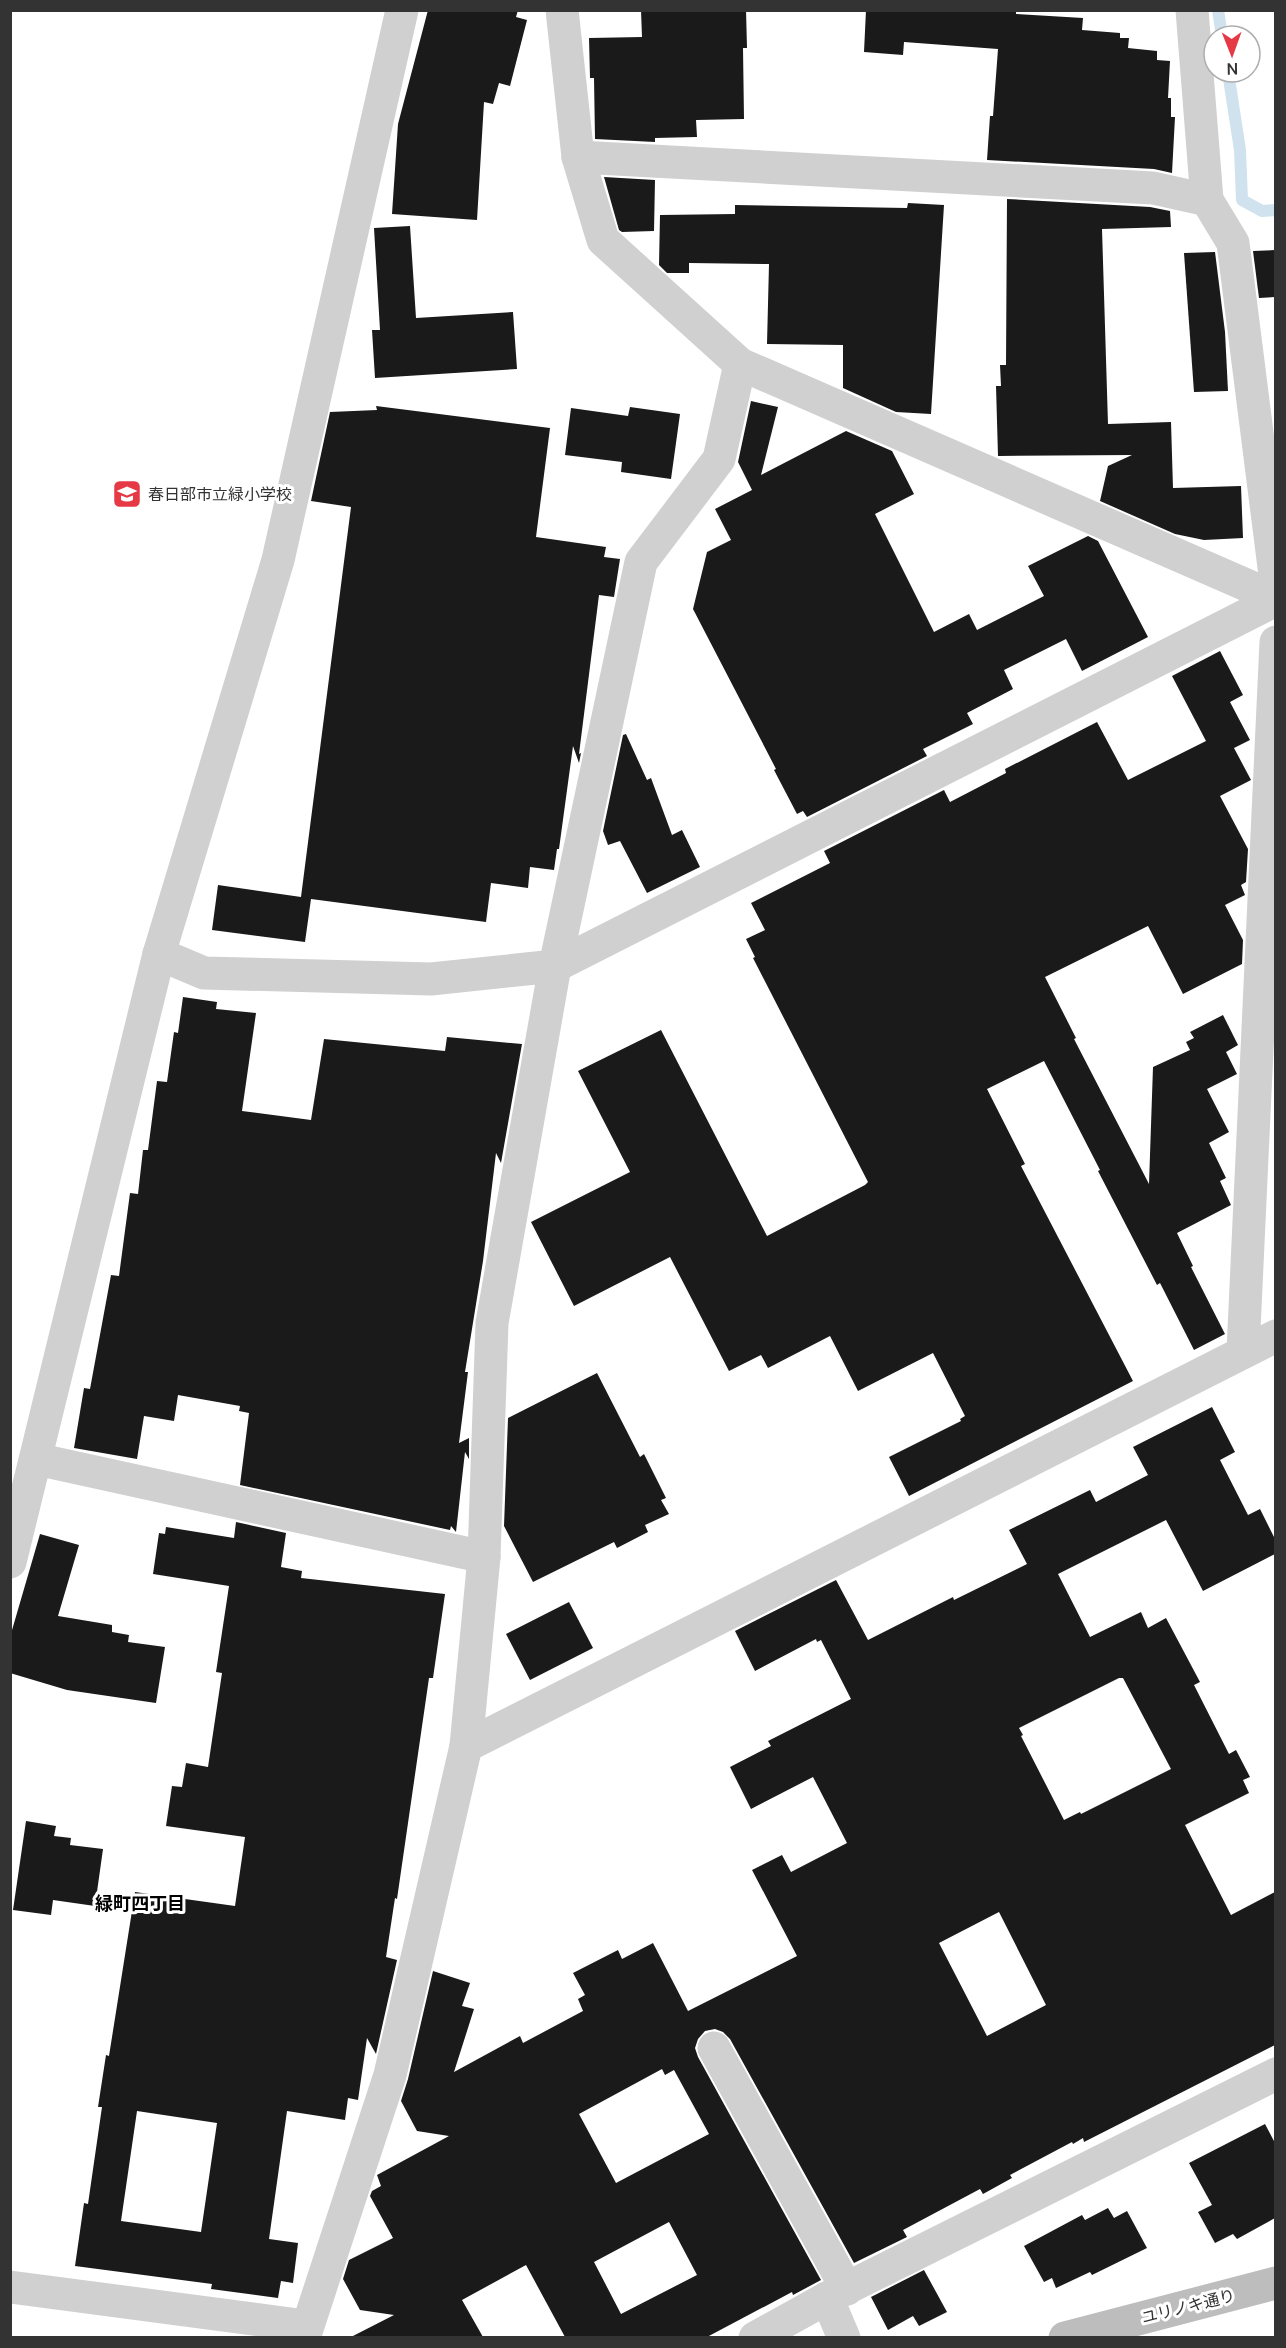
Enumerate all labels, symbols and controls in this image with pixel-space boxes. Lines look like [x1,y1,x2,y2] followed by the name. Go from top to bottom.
[1202,24,1262,84] north arrow
[1226,58,1238,80] text: N
[111,478,143,510] school or university icon: 春日部市立緑小学校
[148,483,292,505] place label: 春日部市立緑小学校
[95,1891,185,1915] district label: 緑町四丁目
[1139,2284,1237,2328] street label: ユリノキ通り

